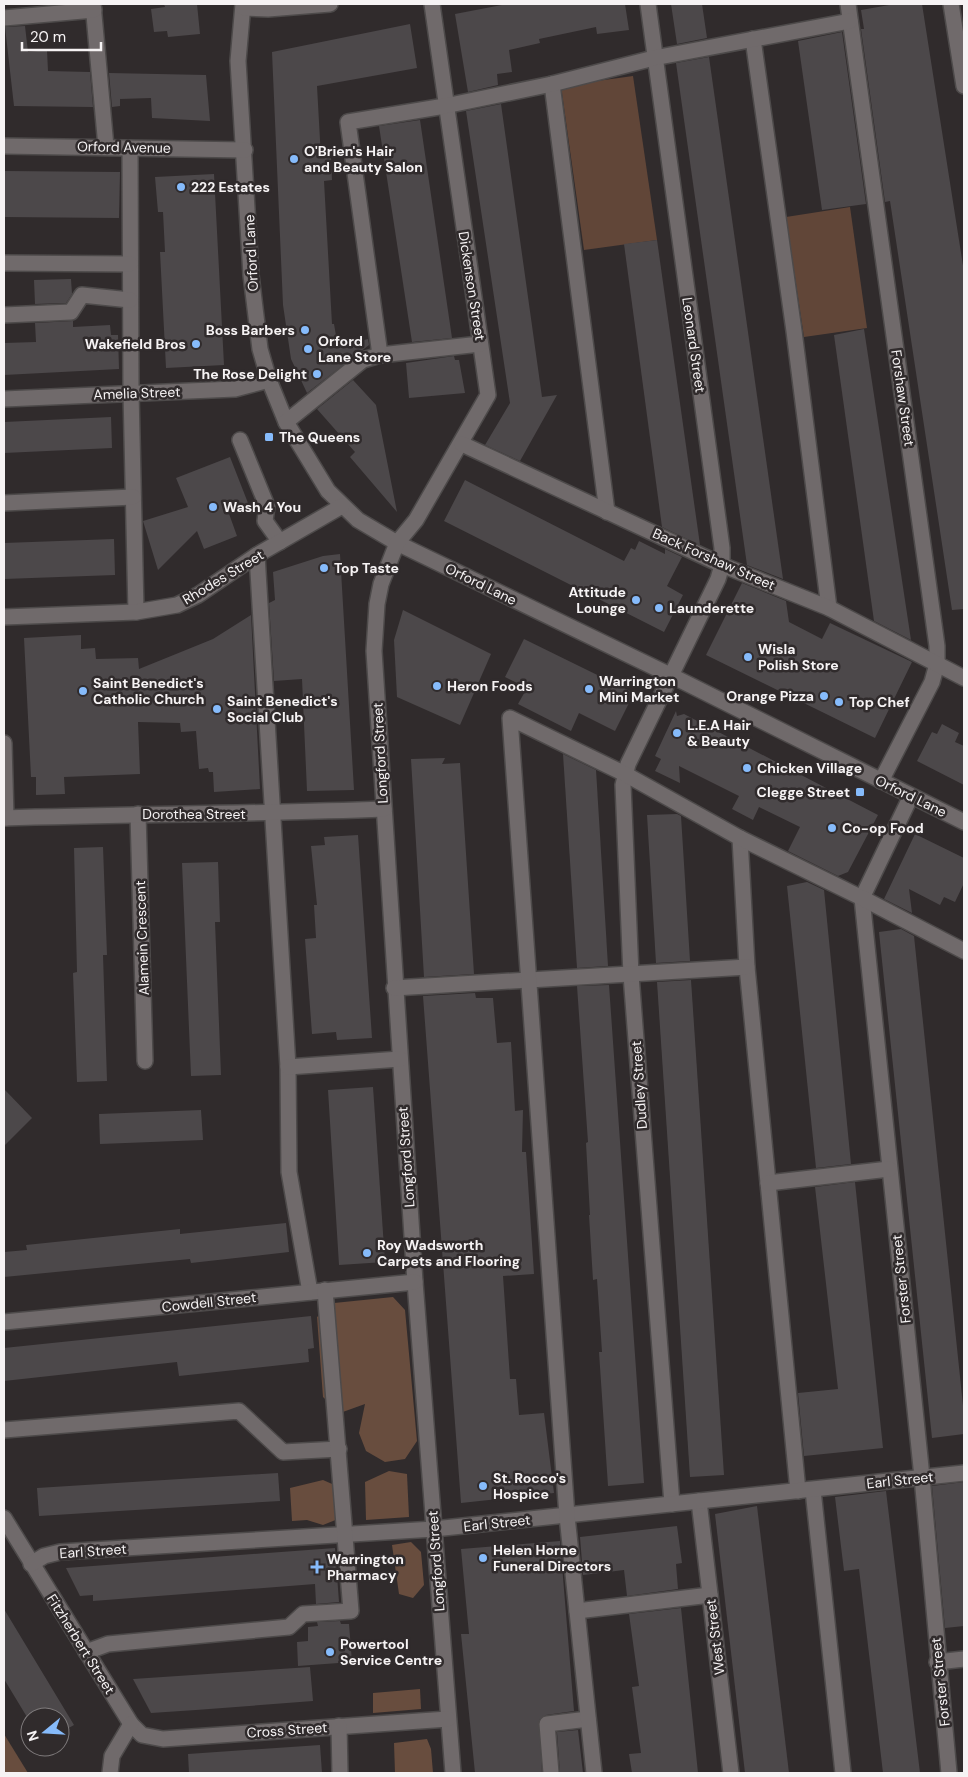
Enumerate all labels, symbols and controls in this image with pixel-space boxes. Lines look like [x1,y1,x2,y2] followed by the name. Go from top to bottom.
[22,20,101,52] scale bar
[30,27,66,47] text: 20 m
[77,137,171,157] street label: Orford Avenue
[304,142,423,176] place label: O'Brien's Hair and Beauty Salon
[288,153,300,165] marker: O'Brien's Hair and Beauty Salon
[191,178,270,196] place label: 222 Estates
[175,181,187,193] marker: 222 Estates
[240,214,262,292] street label: Orford Lane
[454,230,490,342] street label: Dickenson Street
[678,296,710,394] street label: Leonard Street
[206,321,295,339] place label: Boss Barbers
[299,324,311,336] marker: Boss Barbers
[318,332,391,366] place label: Orford Lane Store
[85,335,186,353] place label: Wakefield Bros
[190,338,202,350] marker: Wakefield Bros
[302,343,314,355] marker: Orford Lane Store
[887,349,919,447] street label: Forshaw Street
[193,365,307,383] place label: The Rose Delight
[311,368,323,380] marker: The Rose Delight
[93,382,181,404] street label: Amelia Street
[279,428,360,446] place label: The Queens
[263,431,275,443] marker: The Queens
[223,498,301,516] place label: Wash 4 You
[207,501,219,513] marker: Wash 4 You
[650,524,778,594] street label: Back Forshaw Street
[179,546,267,608] street label: Rhodes Street
[334,559,399,577] place label: Top Taste
[442,559,520,609] street label: Orford Lane
[318,562,330,574] marker: Top Taste
[569,583,626,617] place label: Attitude Lounge
[630,594,642,606] marker: Attitude Lounge
[669,599,754,617] place label: Launderette
[653,602,665,614] marker: Launderette
[758,640,839,674] place label: Wisla Polish Store
[742,651,754,663] marker: Wisla Polish Store
[599,672,679,706] place label: Warrington Mini Market
[93,674,204,708] place label: Saint Benedict's Catholic Church
[447,677,533,695] place label: Heron Foods
[431,680,443,692] marker: Heron Foods
[583,683,595,695] marker: Warrington Mini Market
[77,685,89,697] marker: Saint Benedict's Catholic Church
[726,687,814,705] place label: Orange Pizza
[818,690,830,702] marker: Orange Pizza
[227,692,338,726] place label: Saint Benedict's Social Club
[849,693,910,711] place label: Top Chef
[833,696,845,708] marker: Top Chef
[368,702,392,804] street label: Longford Street
[211,703,223,715] marker: Saint Benedict's Social Club
[687,716,751,750] place label: L.E.A Hair & Beauty
[671,727,683,739] marker: L.E.A Hair & Beauty
[757,759,862,777] place label: Chicken Village
[741,762,753,774] marker: Chicken Village
[872,771,950,821] street label: Orford Lane
[757,783,850,801] place label: Clegge Street
[854,786,866,798] marker: Clegge Street
[142,805,246,823] street label: Dorothea Street
[842,819,924,837] place label: Co-op Food
[826,822,838,834] marker: Co-op Food
[131,880,153,996] street label: Alamein Crescent
[627,1040,651,1130] street label: Dudley Street
[393,1106,419,1208] street label: Longford Street
[887,1234,915,1324] street label: Forster Street
[377,1236,520,1270] place label: Roy Wadsworth Carpets and Flooring
[361,1247,373,1259] marker: Roy Wadsworth Carpets and Flooring
[161,1288,257,1316] street label: Cowdell Street
[866,1468,934,1492] street label: Earl Street
[493,1469,566,1503] place label: St. Rocco's Hospice
[477,1480,489,1492] marker: St. Rocco's Hospice
[423,1510,449,1612] street label: Longford Street
[463,1511,531,1535] street label: Earl Street
[59,1540,127,1562] street label: Earl Street
[493,1541,611,1575] place label: Helen Horne Funeral Directors
[327,1550,404,1584] place label: Warrington Pharmacy
[477,1552,489,1564] marker: Helen Horne Funeral Directors
[311,1561,323,1573] marker: Warrington Pharmacy
[43,1591,119,1697] street label: Fitzherbert Street
[701,1598,729,1676] street label: West Street
[340,1635,442,1669] place label: Powertool Service Centre
[926,1637,954,1727] street label: Forster Street
[324,1646,336,1658] marker: Powertool Service Centre
[20,1707,70,1757] north arrow
[246,1718,328,1742] street label: Cross Street
[22,1728,43,1744] text: N

